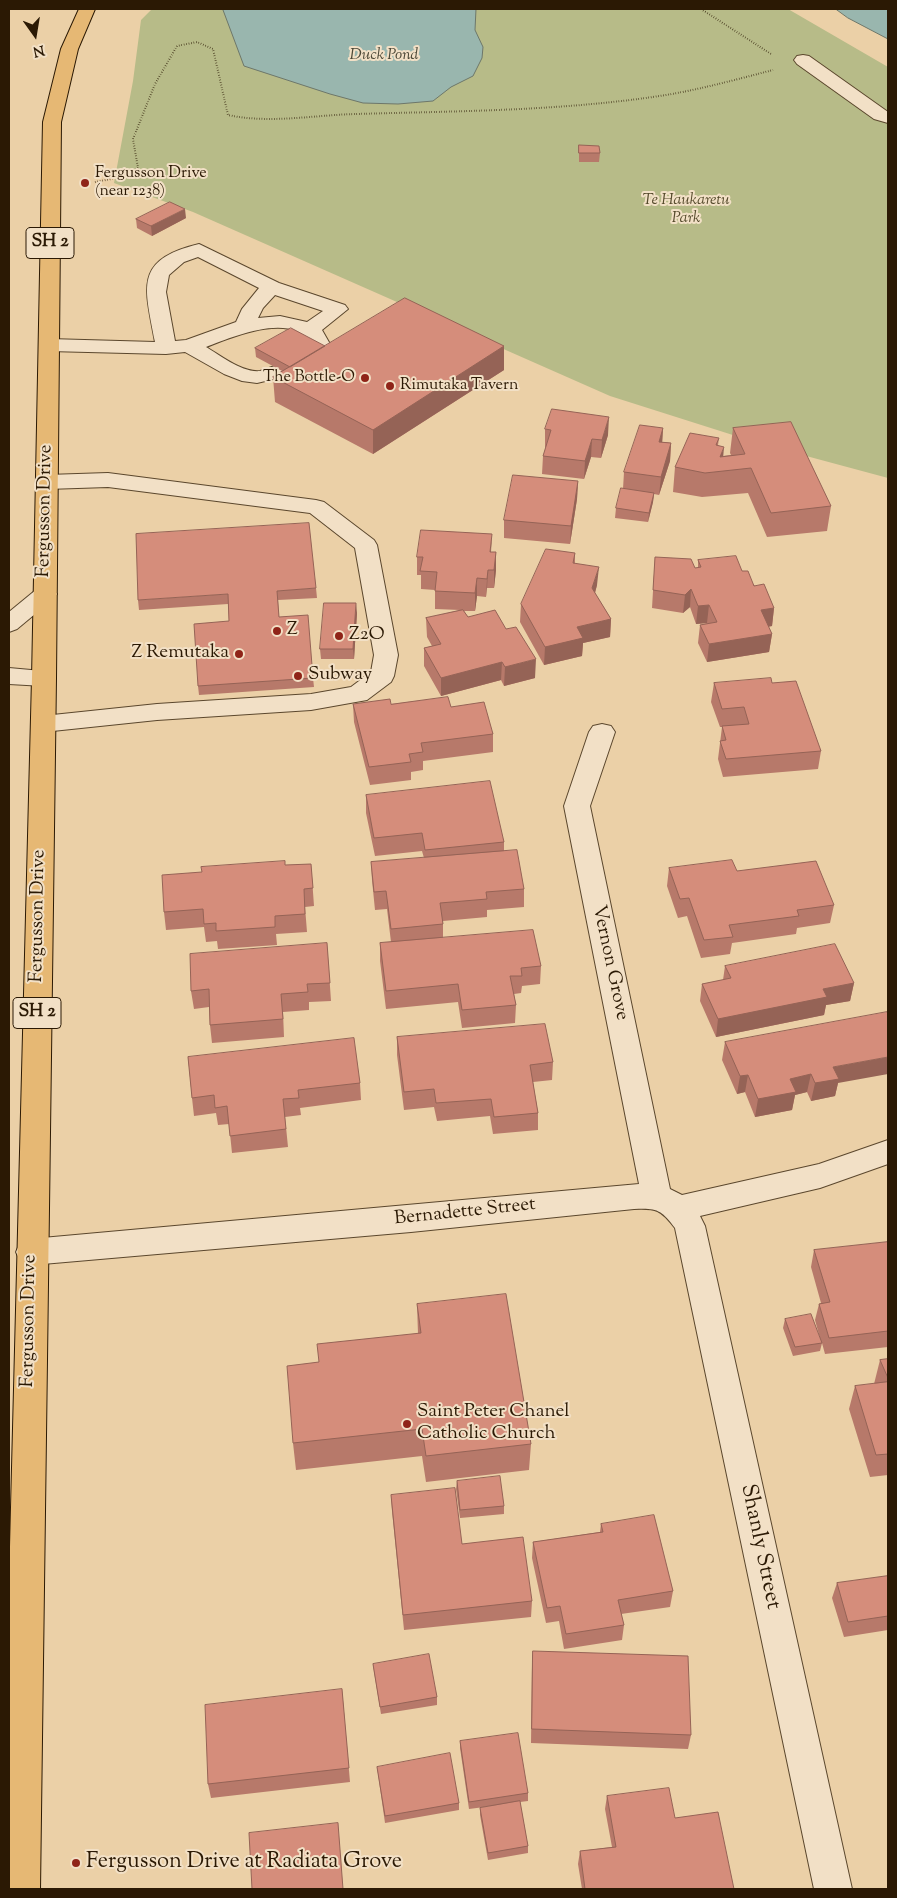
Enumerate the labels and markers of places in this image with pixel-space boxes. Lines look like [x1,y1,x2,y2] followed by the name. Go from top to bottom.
[95,164,207,202] place label: Fergusson Drive (near 1238)
[79,177,91,189] marker: Fergusson Drive (near 1238)
[263,368,355,388] place label: The Bottle-O
[359,372,371,384] marker: The Bottle-O
[400,376,518,396] place label: Rimutaka Tavern
[384,380,396,392] marker: Rimutaka Tavern
[287,620,298,642] place label: Z
[271,625,283,637] marker: Z
[349,625,385,647] place label: Z2O
[333,630,345,642] marker: Z2O
[131,643,229,665] place label: Z Remutaka
[233,648,245,660] marker: Z Remutaka
[308,665,372,687] place label: Subway
[292,670,304,682] marker: Subway
[417,1402,570,1446] place label: Saint Peter Chanel Catholic Church
[401,1418,413,1430] marker: Saint Peter Chanel Catholic Church
[86,1850,402,1876] place label: Fergusson Drive at Radiata Grove
[70,1857,82,1869] marker: Fergusson Drive at Radiata Grove

